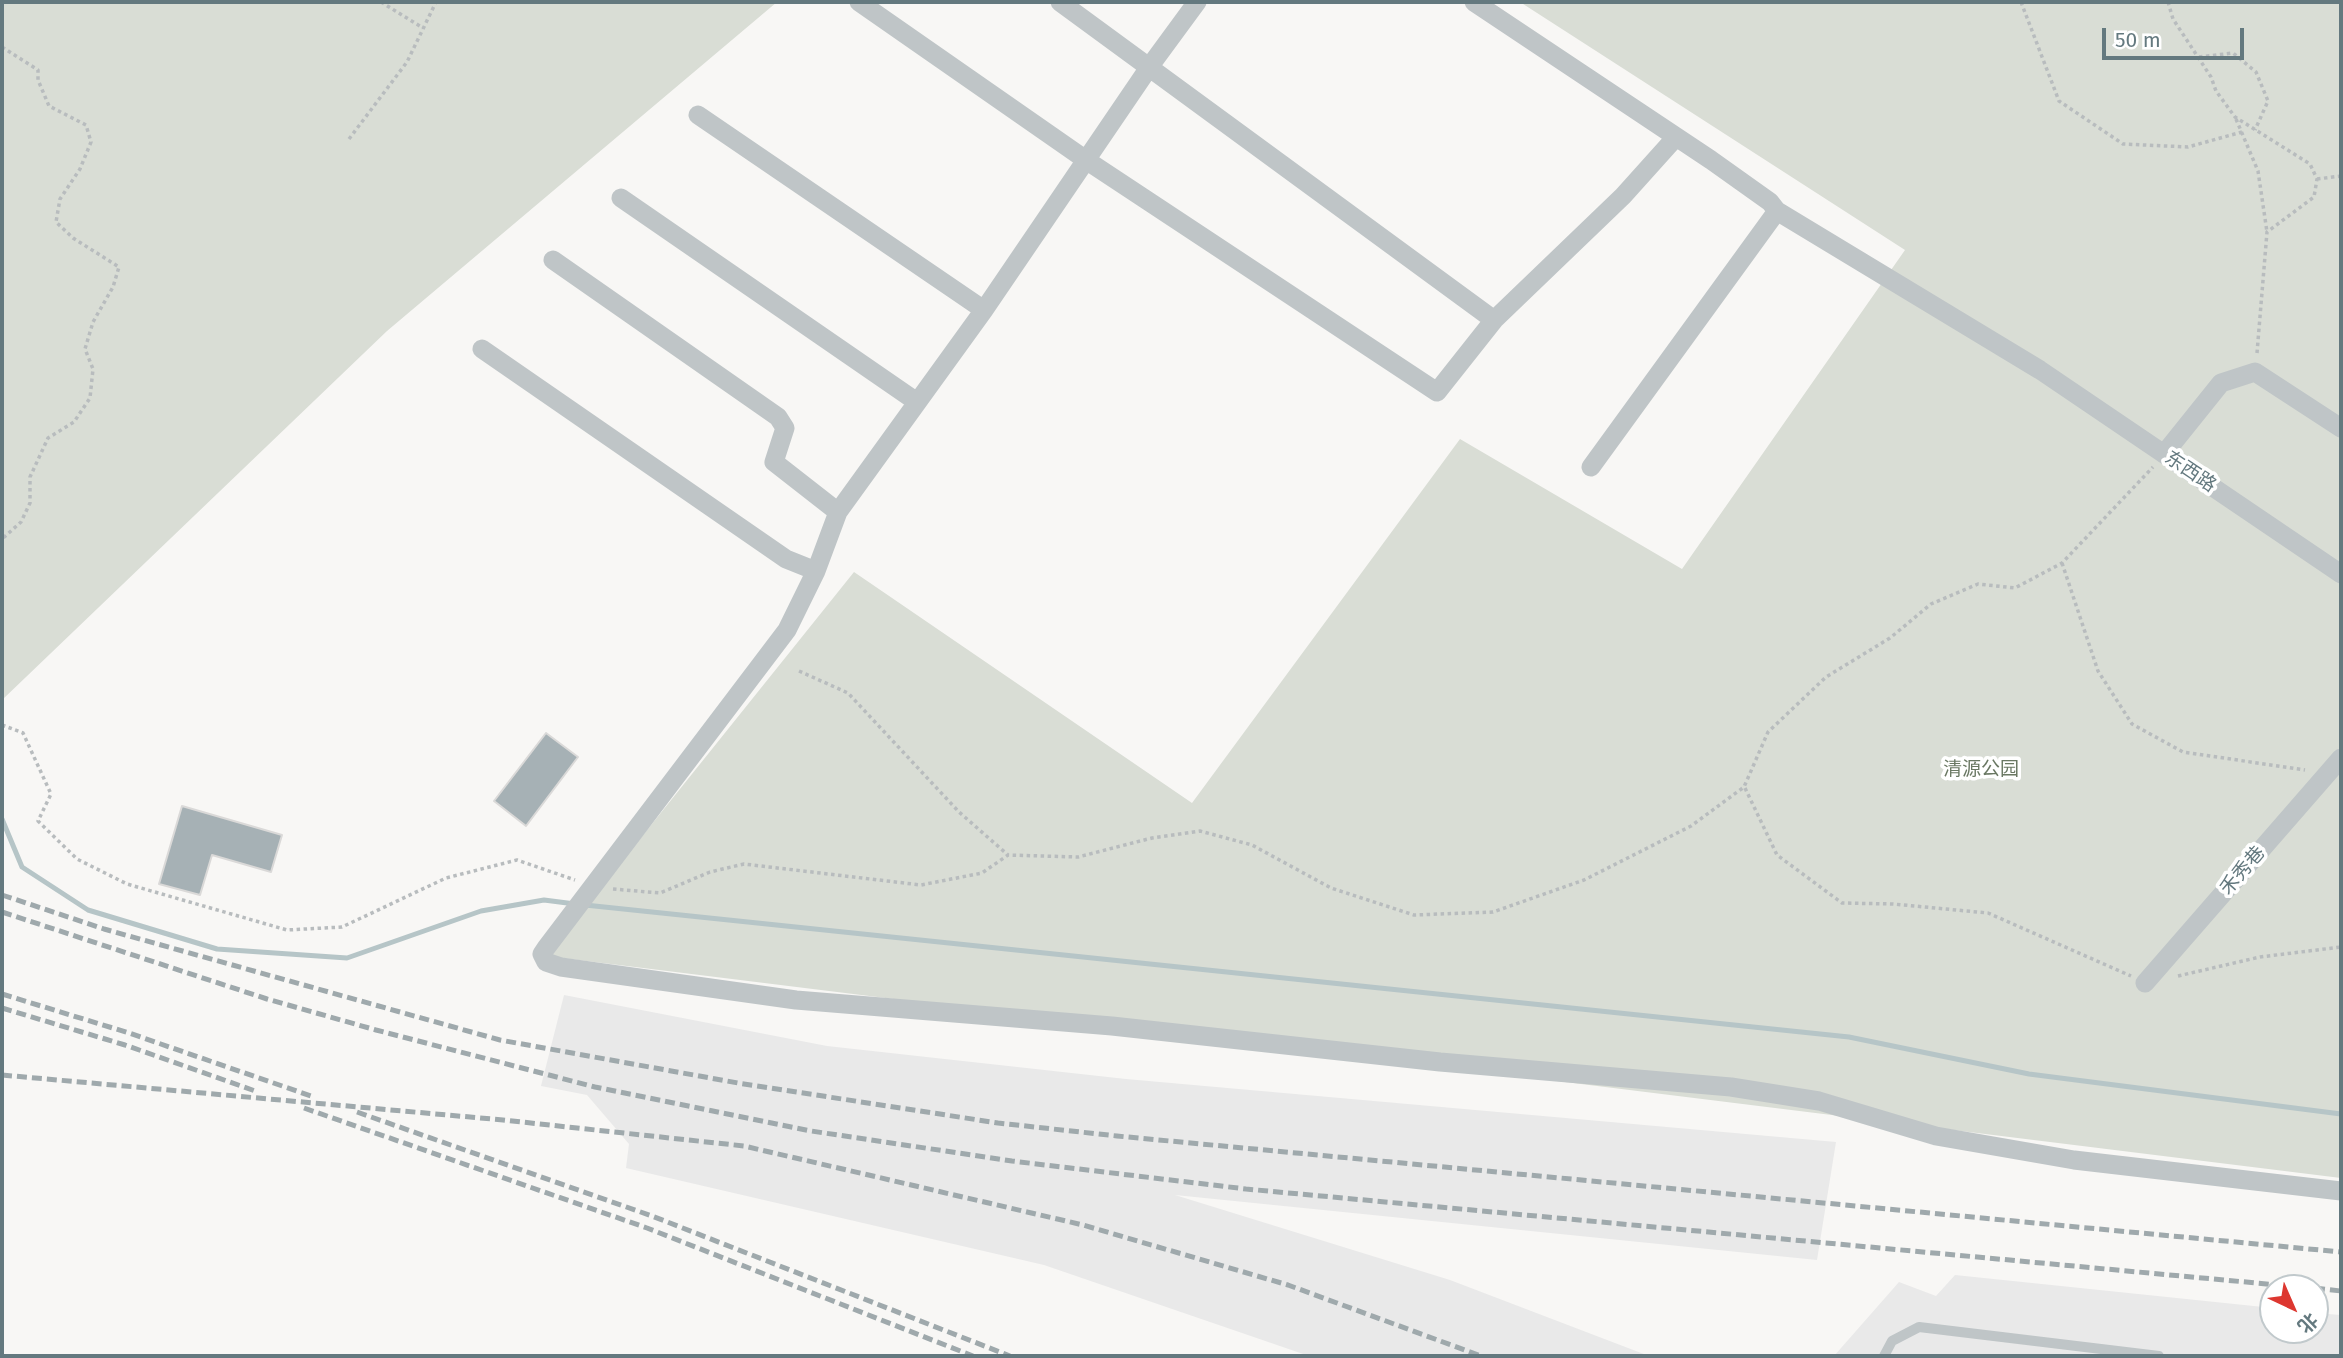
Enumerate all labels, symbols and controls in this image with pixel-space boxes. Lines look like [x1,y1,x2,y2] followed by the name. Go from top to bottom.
[2105,14,2247,58] scale bar
[2115,27,2161,53] text: 50 m
[2160,447,2220,497] street label: 东西路
[1943,759,2019,781] park label: 清源公园
[2216,842,2270,900] street label: 禾秀巷
[2259,1274,2329,1344] north arrow
[2293,1308,2322,1338] text: 北

